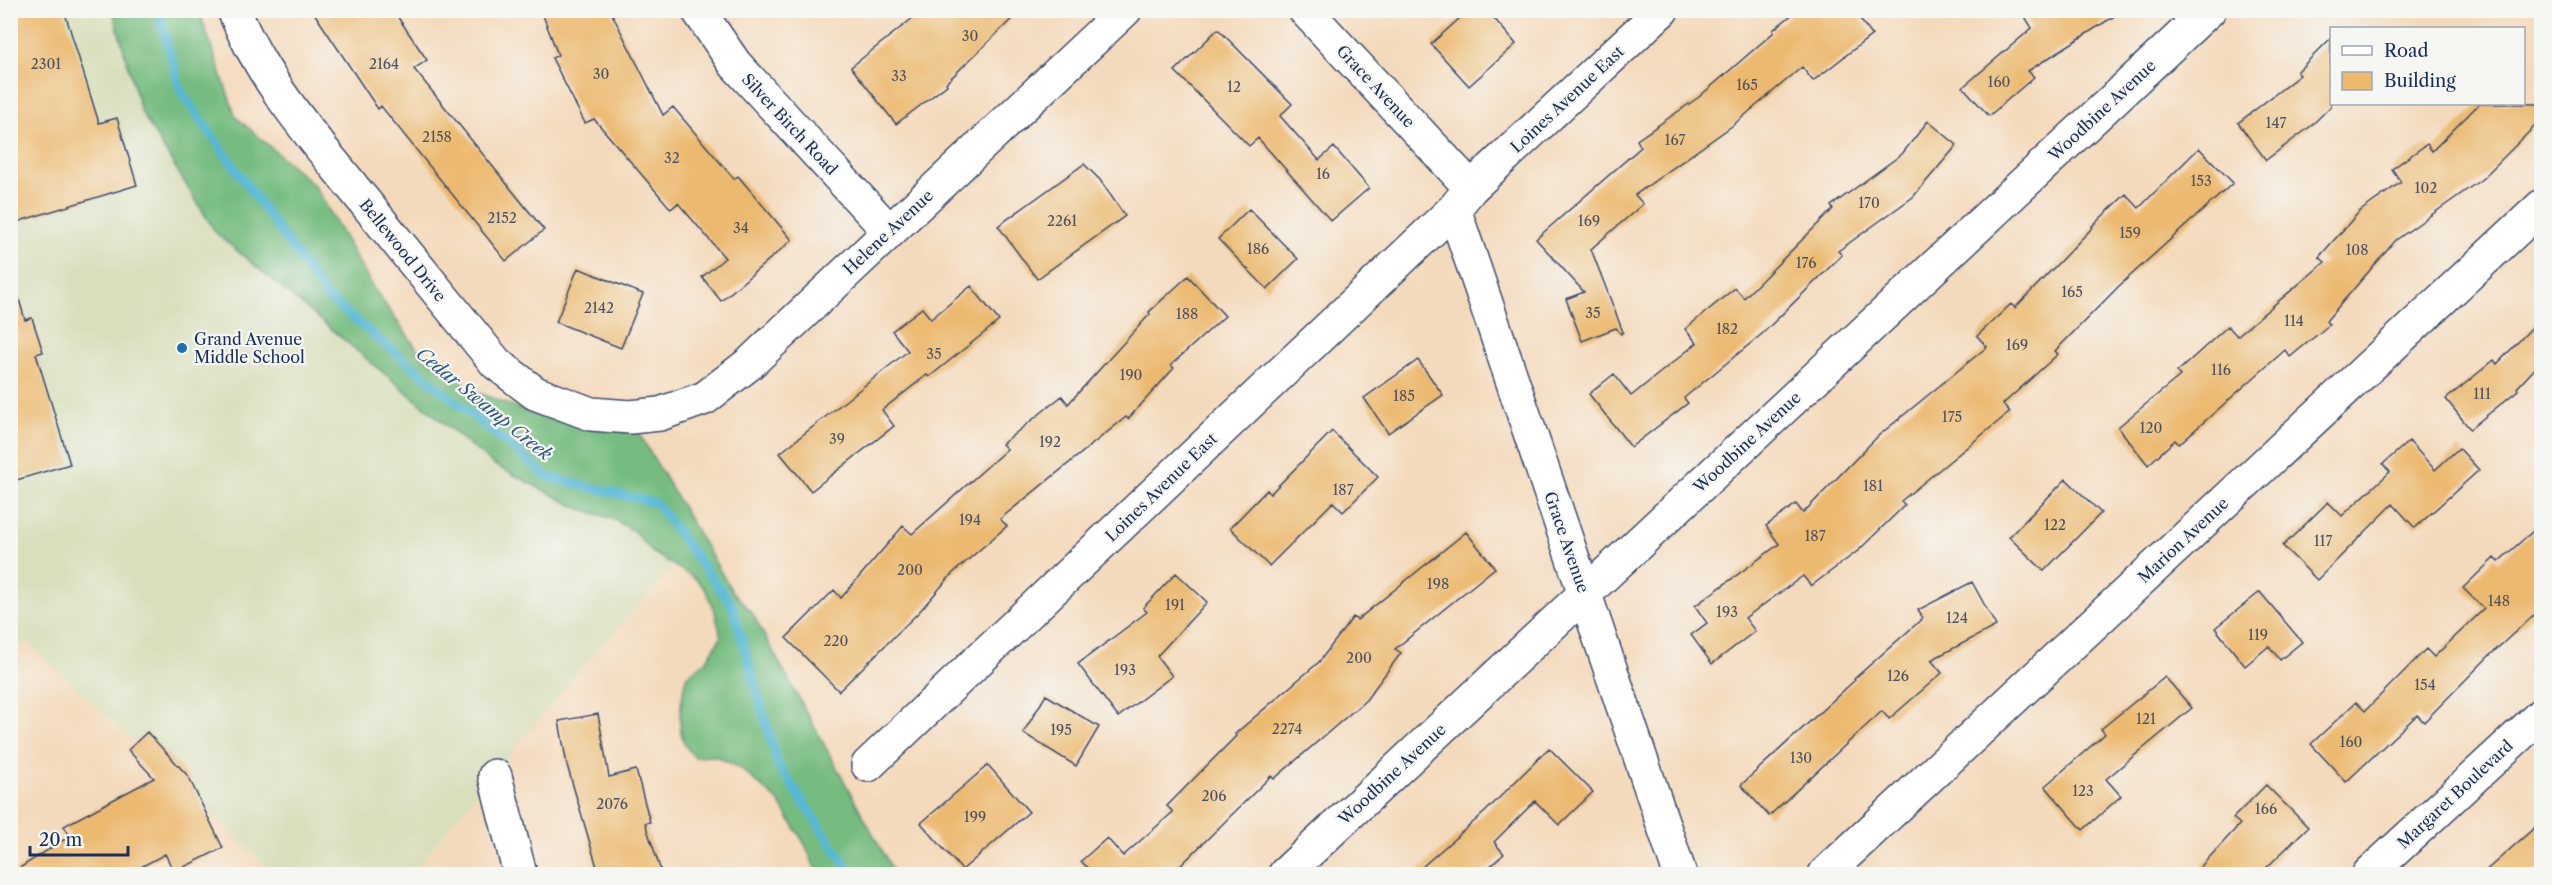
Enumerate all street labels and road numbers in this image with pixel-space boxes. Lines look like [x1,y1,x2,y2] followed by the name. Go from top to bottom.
[1333,40,1419,132] street label: Grace Avenue
[1506,41,1628,157] street label: Loines Avenue East
[2043,55,2160,166] street label: Woodbine Avenue
[738,69,842,179] street label: Silver Birch Road
[839,185,937,279] street label: Helene Avenue
[355,195,451,305] street label: Bellewood Drive
[1688,387,1805,498] street label: Woodbine Avenue
[1101,428,1221,546] street label: Loines Avenue East
[1540,489,1594,595] street label: Grace Avenue
[2134,493,2232,587] street label: Marion Avenue
[1333,719,1450,830] street label: Woodbine Avenue
[2393,735,2517,853] street label: Margaret Boulevard

